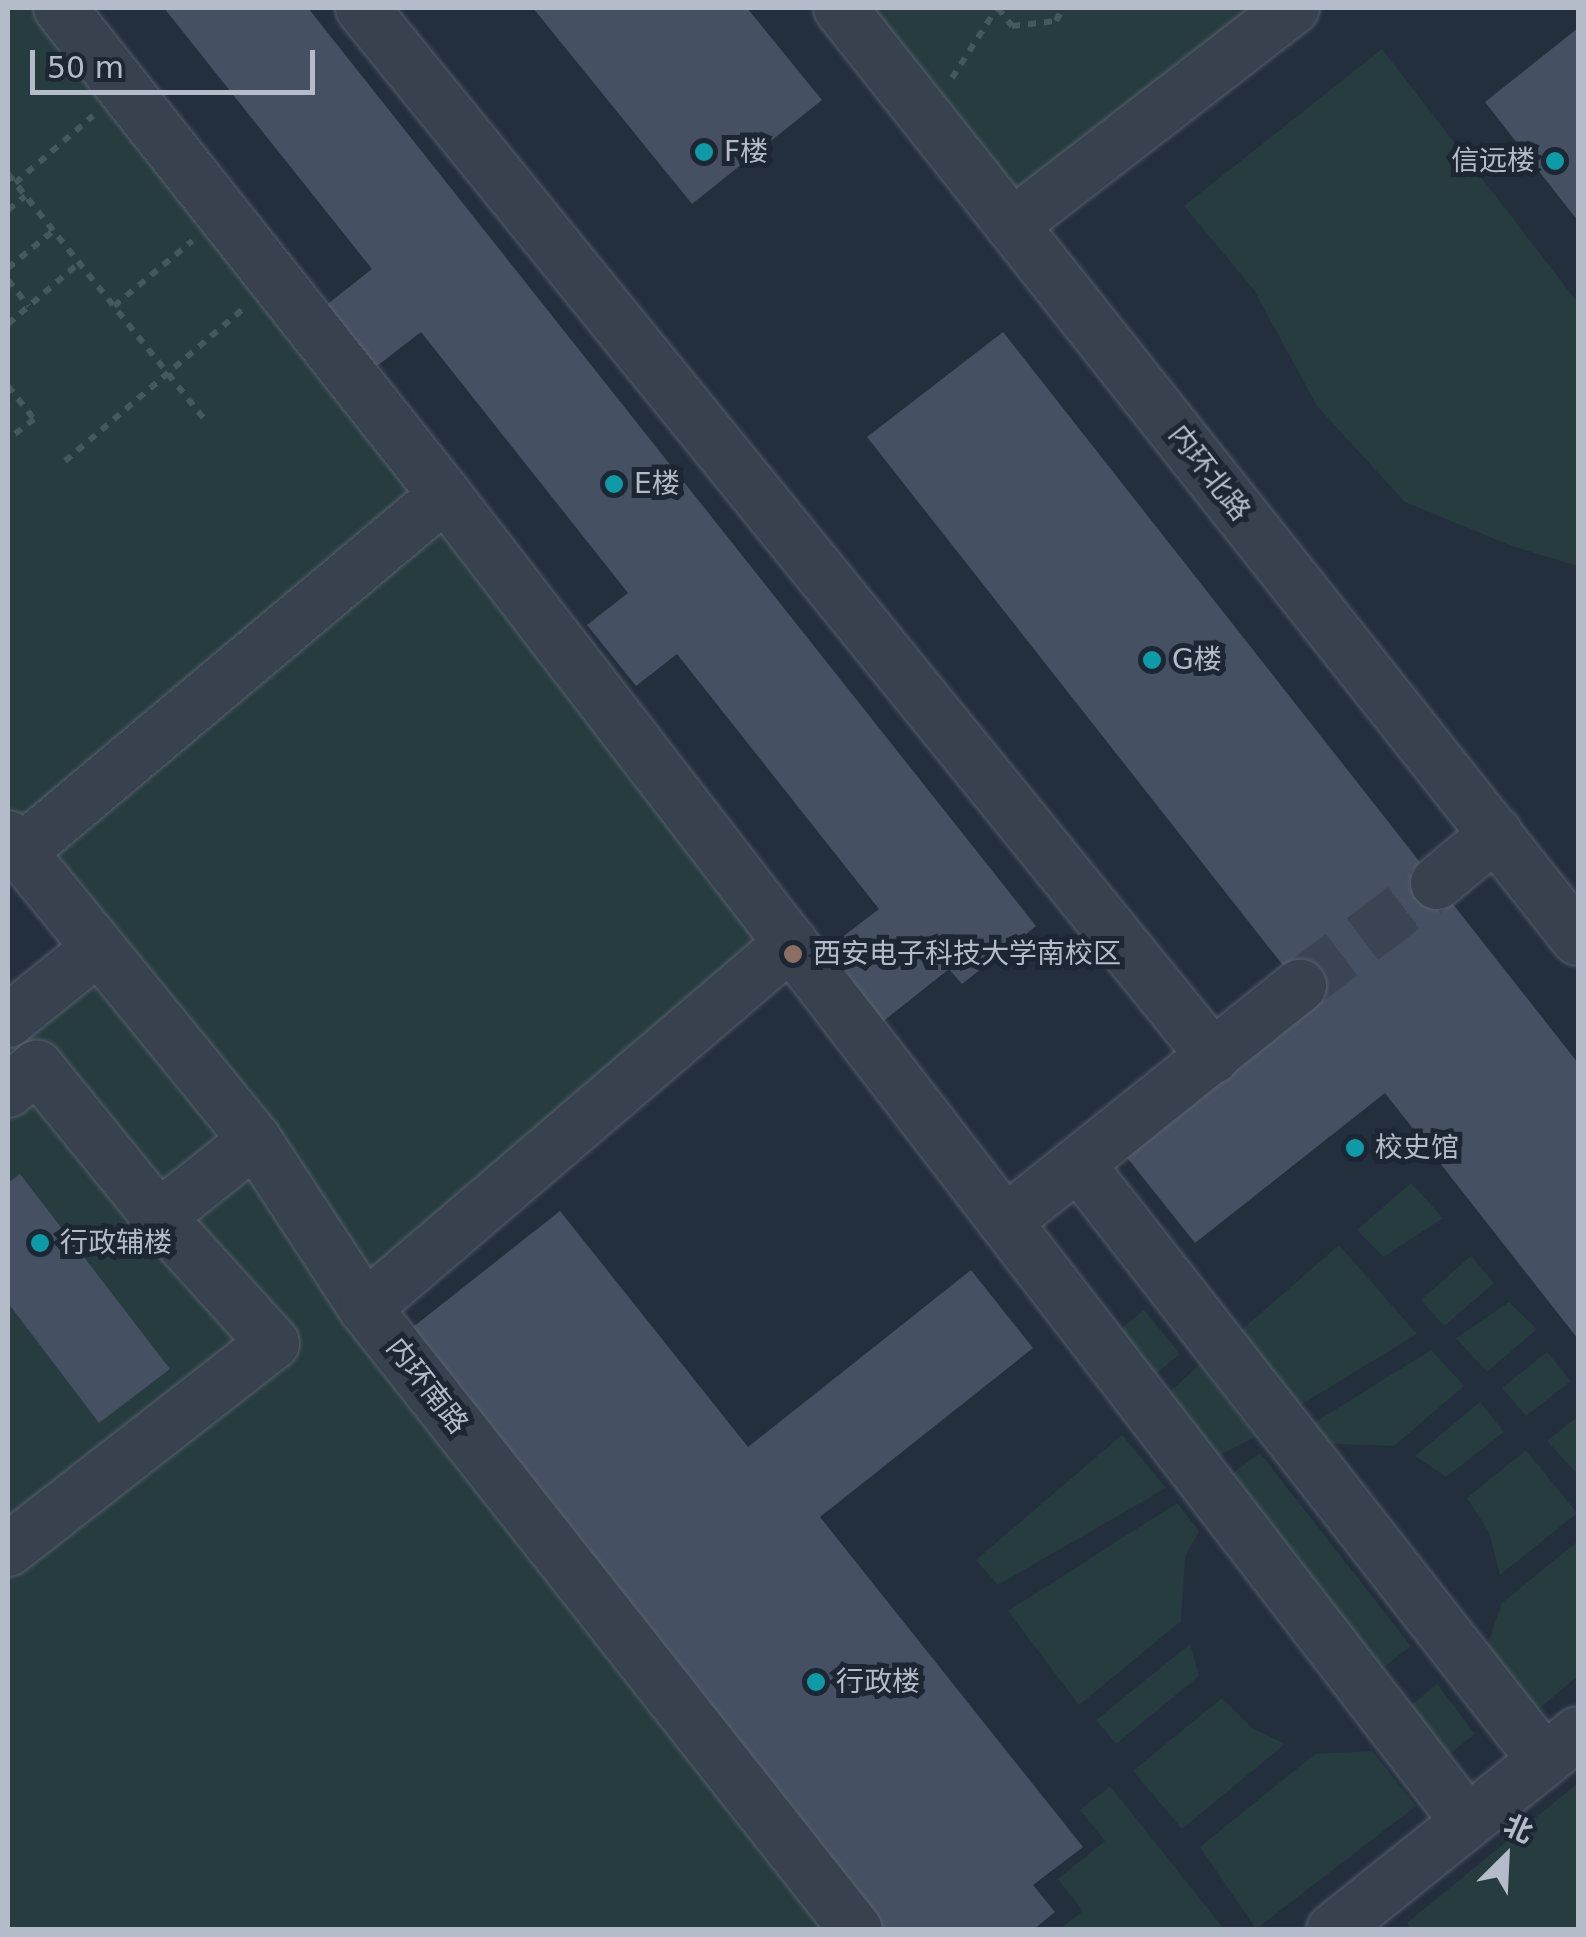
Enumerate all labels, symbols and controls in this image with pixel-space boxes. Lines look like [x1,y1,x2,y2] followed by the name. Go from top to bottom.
[35,30,320,92] scale bar
[47,50,124,85] text: 50 m
[724,135,768,169] place label: F楼
[693,141,715,163] marker: F楼
[1451,144,1535,178] place label: 信远楼
[1544,150,1566,172] marker: 信远楼
[1161,419,1257,527] street label: 内环北路
[634,467,680,501] place label: E楼
[603,473,625,495] marker: E楼
[1172,643,1222,677] place label: G楼
[1141,649,1163,671] marker: G楼
[813,937,1121,971] place label: 西安电子科技大学南校区
[782,943,804,965] marker: 西安电子科技大学南校区
[1375,1131,1459,1165] place label: 校史馆
[1344,1137,1366,1159] marker: 校史馆
[60,1226,172,1260] place label: 行政辅楼
[29,1232,51,1254] marker: 行政辅楼
[379,1332,475,1440] street label: 内环南路
[836,1665,920,1699] place label: 行政楼
[805,1671,827,1693] marker: 行政楼
[1456,1807,1556,1907] north arrow
[1499,1808,1538,1850] text: 北

